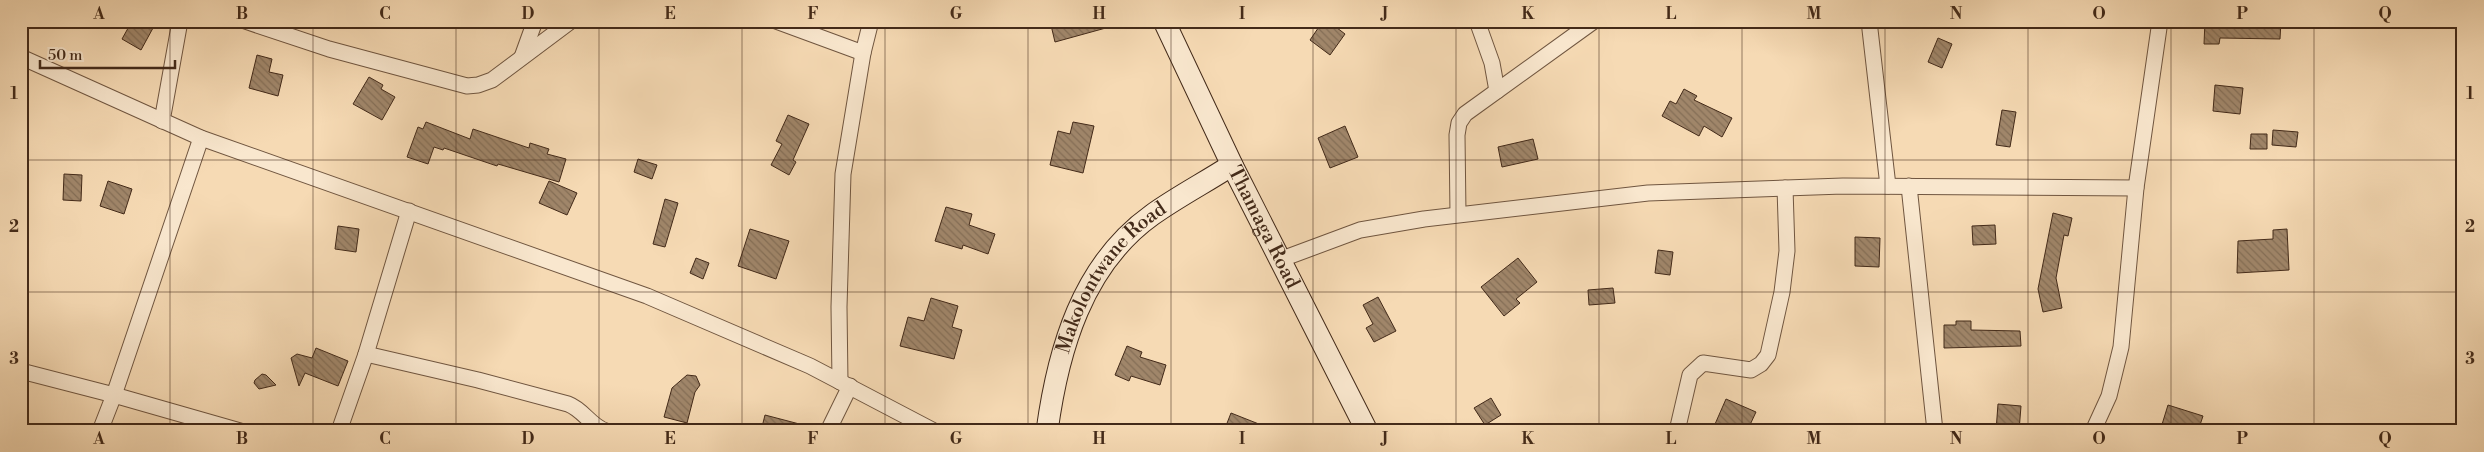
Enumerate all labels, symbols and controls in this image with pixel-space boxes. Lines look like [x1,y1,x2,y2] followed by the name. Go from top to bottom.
[92,4,105,24] text: A
[236,4,248,24] text: B
[379,4,391,24] text: C
[522,4,535,24] text: D
[664,4,676,24] text: E
[807,4,819,24] text: F
[950,4,963,24] text: G
[1092,4,1106,24] text: H
[1239,4,1245,24] text: I
[1380,4,1388,24] text: J
[1522,4,1536,24] text: K
[1666,4,1677,24] text: L
[1807,4,1822,24] text: M
[1950,4,1963,24] text: N
[2092,4,2106,24] text: O
[2236,4,2248,24] text: P
[2378,4,2392,24] text: Q
[40,38,175,70] scale bar
[48,46,82,65] text: 50 m
[10,84,18,104] text: 1
[2466,84,2474,104] text: 1
[1222,162,1305,293] street label: Thamaga Road
[1051,196,1172,356] street label: Makolontwane Road
[9,217,19,237] text: 2
[2465,217,2475,237] text: 2
[9,349,19,369] text: 3
[2465,349,2475,369] text: 3
[92,429,105,449] text: A
[236,429,248,449] text: B
[379,429,391,449] text: C
[522,429,535,449] text: D
[664,429,676,449] text: E
[807,429,819,449] text: F
[950,429,963,449] text: G
[1092,429,1106,449] text: H
[1239,429,1245,449] text: I
[1380,429,1388,449] text: J
[1522,429,1536,449] text: K
[1666,429,1677,449] text: L
[1807,429,1822,449] text: M
[1950,429,1963,449] text: N
[2092,429,2106,449] text: O
[2236,429,2248,449] text: P
[2378,429,2392,449] text: Q

